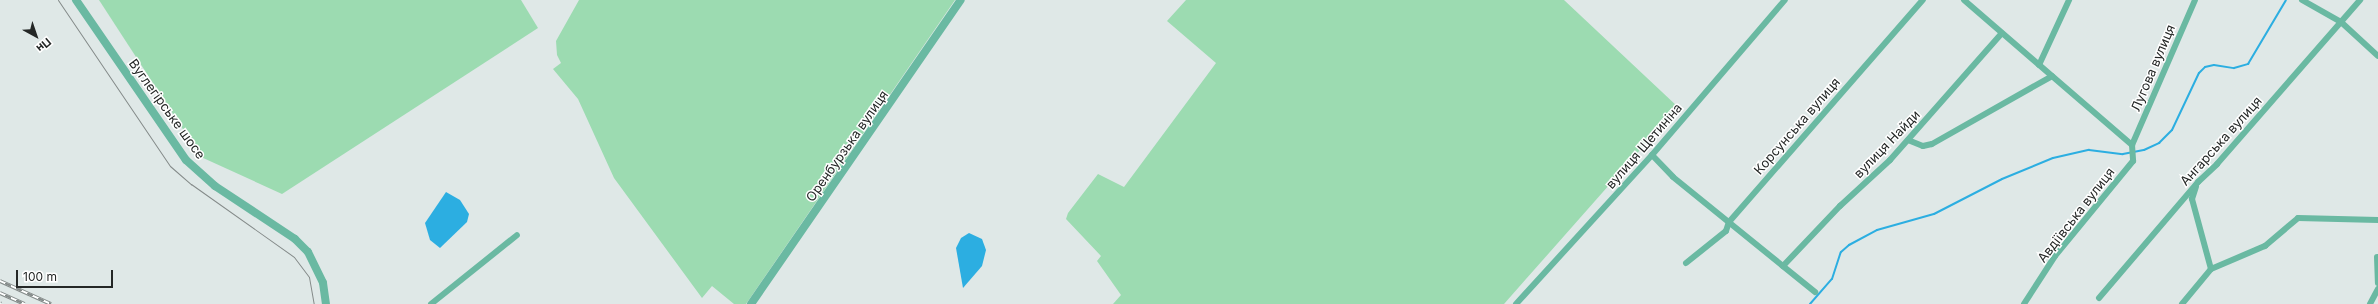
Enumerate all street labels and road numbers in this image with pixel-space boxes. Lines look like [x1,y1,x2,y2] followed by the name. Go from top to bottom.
[2128,22,2178,114] street label: Лугова вулиця
[126,56,208,162] street label: Вуглегірське шосе
[1751,74,1843,178] street label: Корсунська вулиця
[803,87,891,205] street label: Оренбурзька вулиця
[2177,93,2265,189] street label: Ангарська вулиця
[1603,100,1685,192] street label: вулиця Щетиніна
[1851,107,1923,181] street label: вулиця Найди
[2034,165,2118,265] street label: Авдіївська вулиця

